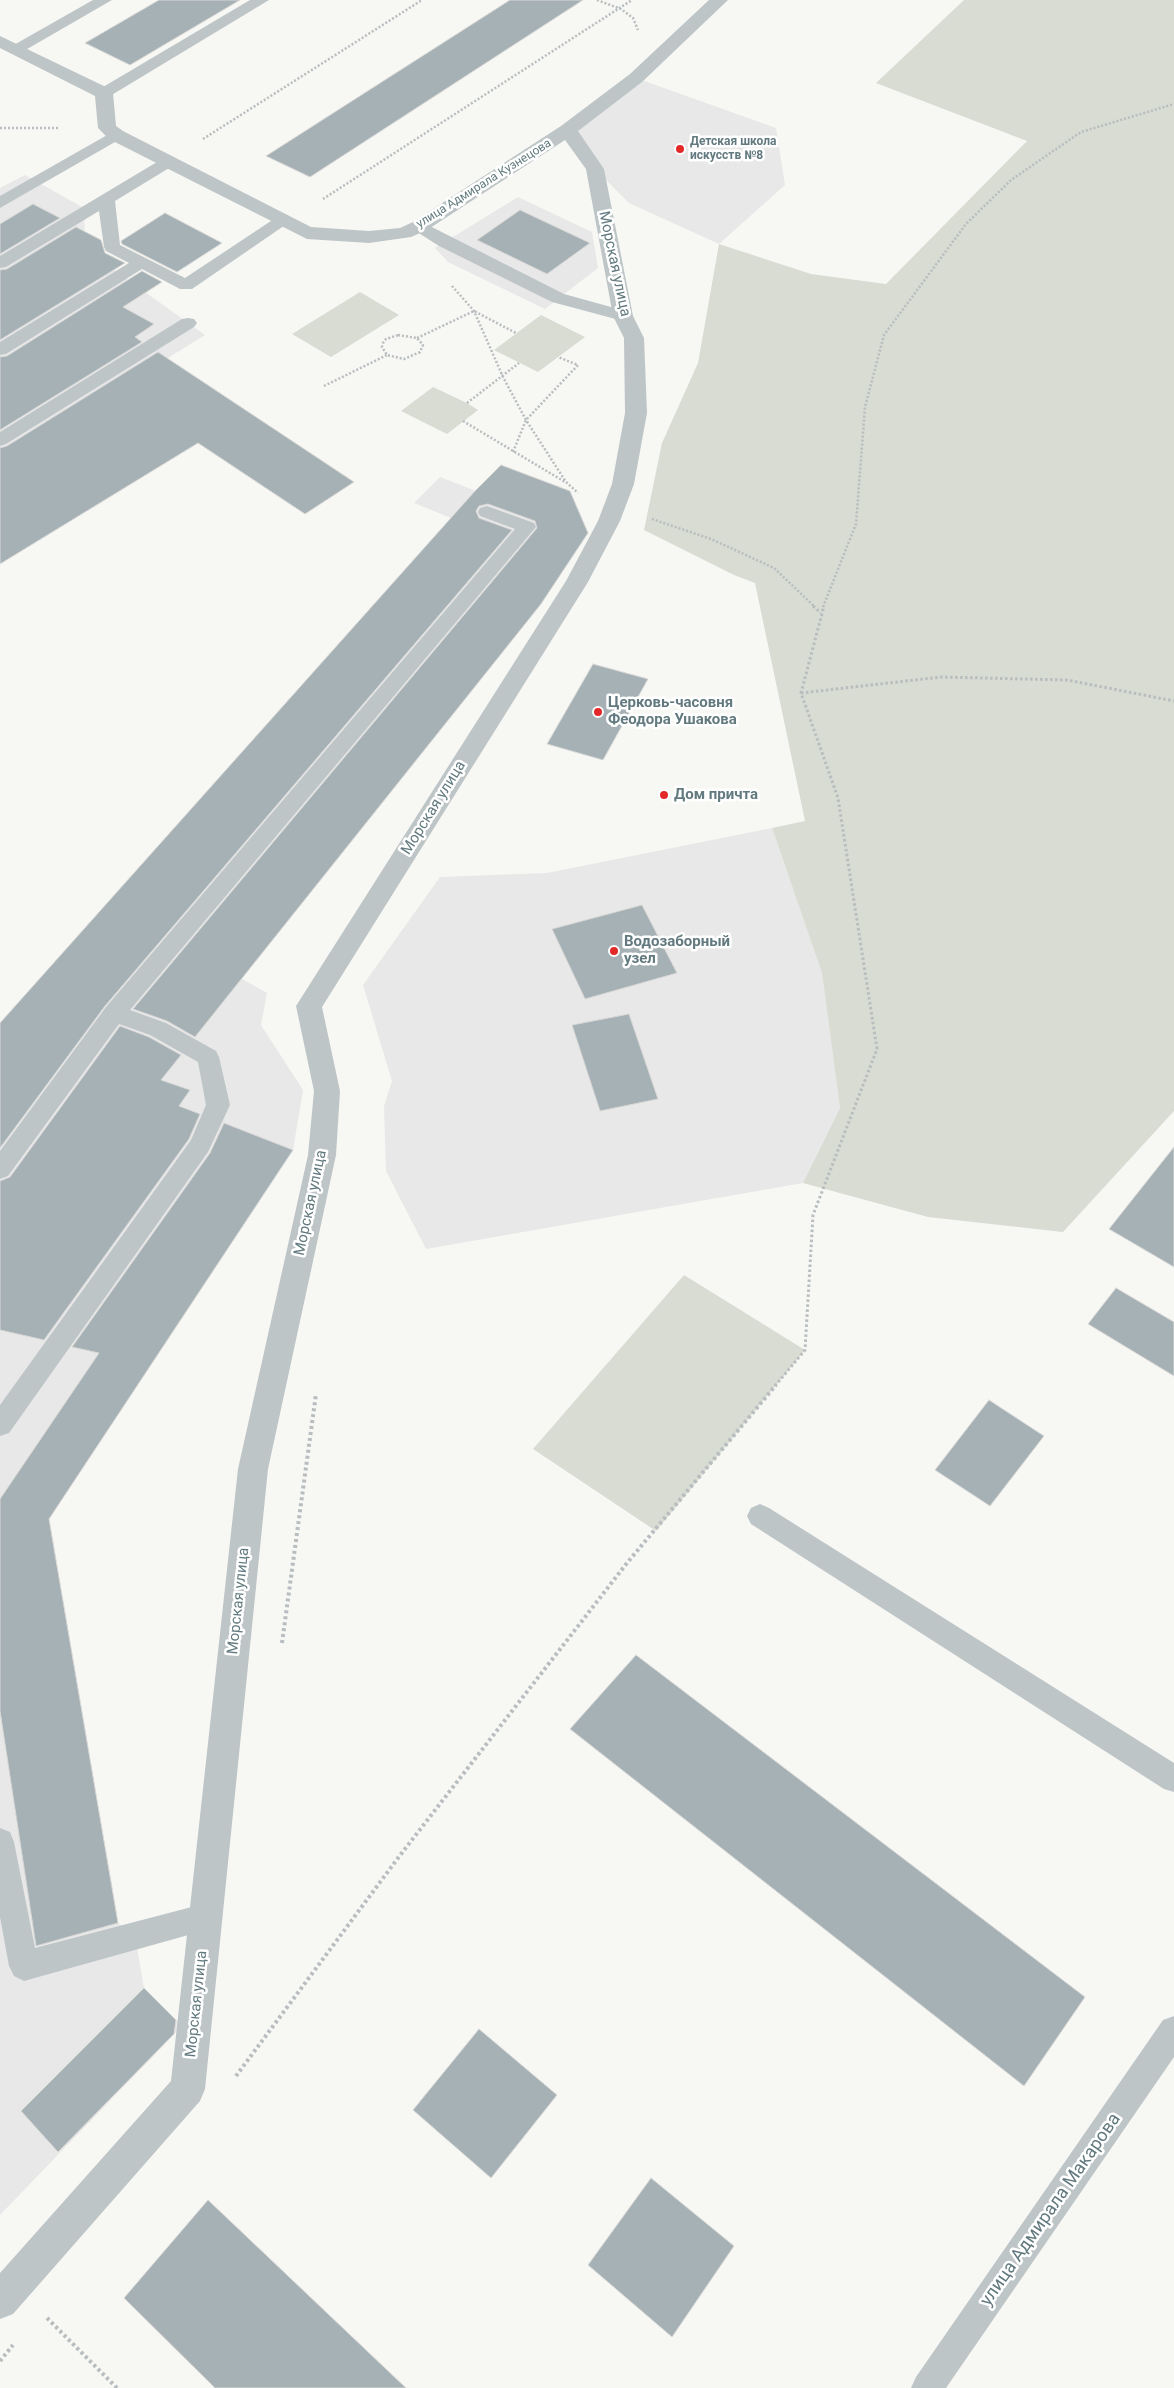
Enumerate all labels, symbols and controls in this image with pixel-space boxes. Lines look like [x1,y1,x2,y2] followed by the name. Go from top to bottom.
[690,135,777,163] place label: Детская школа искусств №8
[414,136,554,232] street label: улица Адмирала Кузнецова
[674,143,686,155] marker: Детская школа искусств №8
[594,210,634,318] street label: Морская улица
[608,694,737,729] place label: Церковь-часовня Феодора Ушакова
[592,706,604,718] marker: Церковь-часовня Феодора Ушакова
[398,758,470,858] street label: Морская улица
[674,786,758,804] place label: Дом причта
[658,789,670,801] marker: Дом причта
[624,933,730,968] place label: Водозаборный узел
[608,945,620,957] marker: Водозаборный узел
[291,1149,331,1257] street label: Морская улица
[224,1547,254,1655] street label: Морская улица
[182,1950,212,2058] street label: Морская улица
[976,2109,1126,2311] street label: улица Адмирала Макарова

